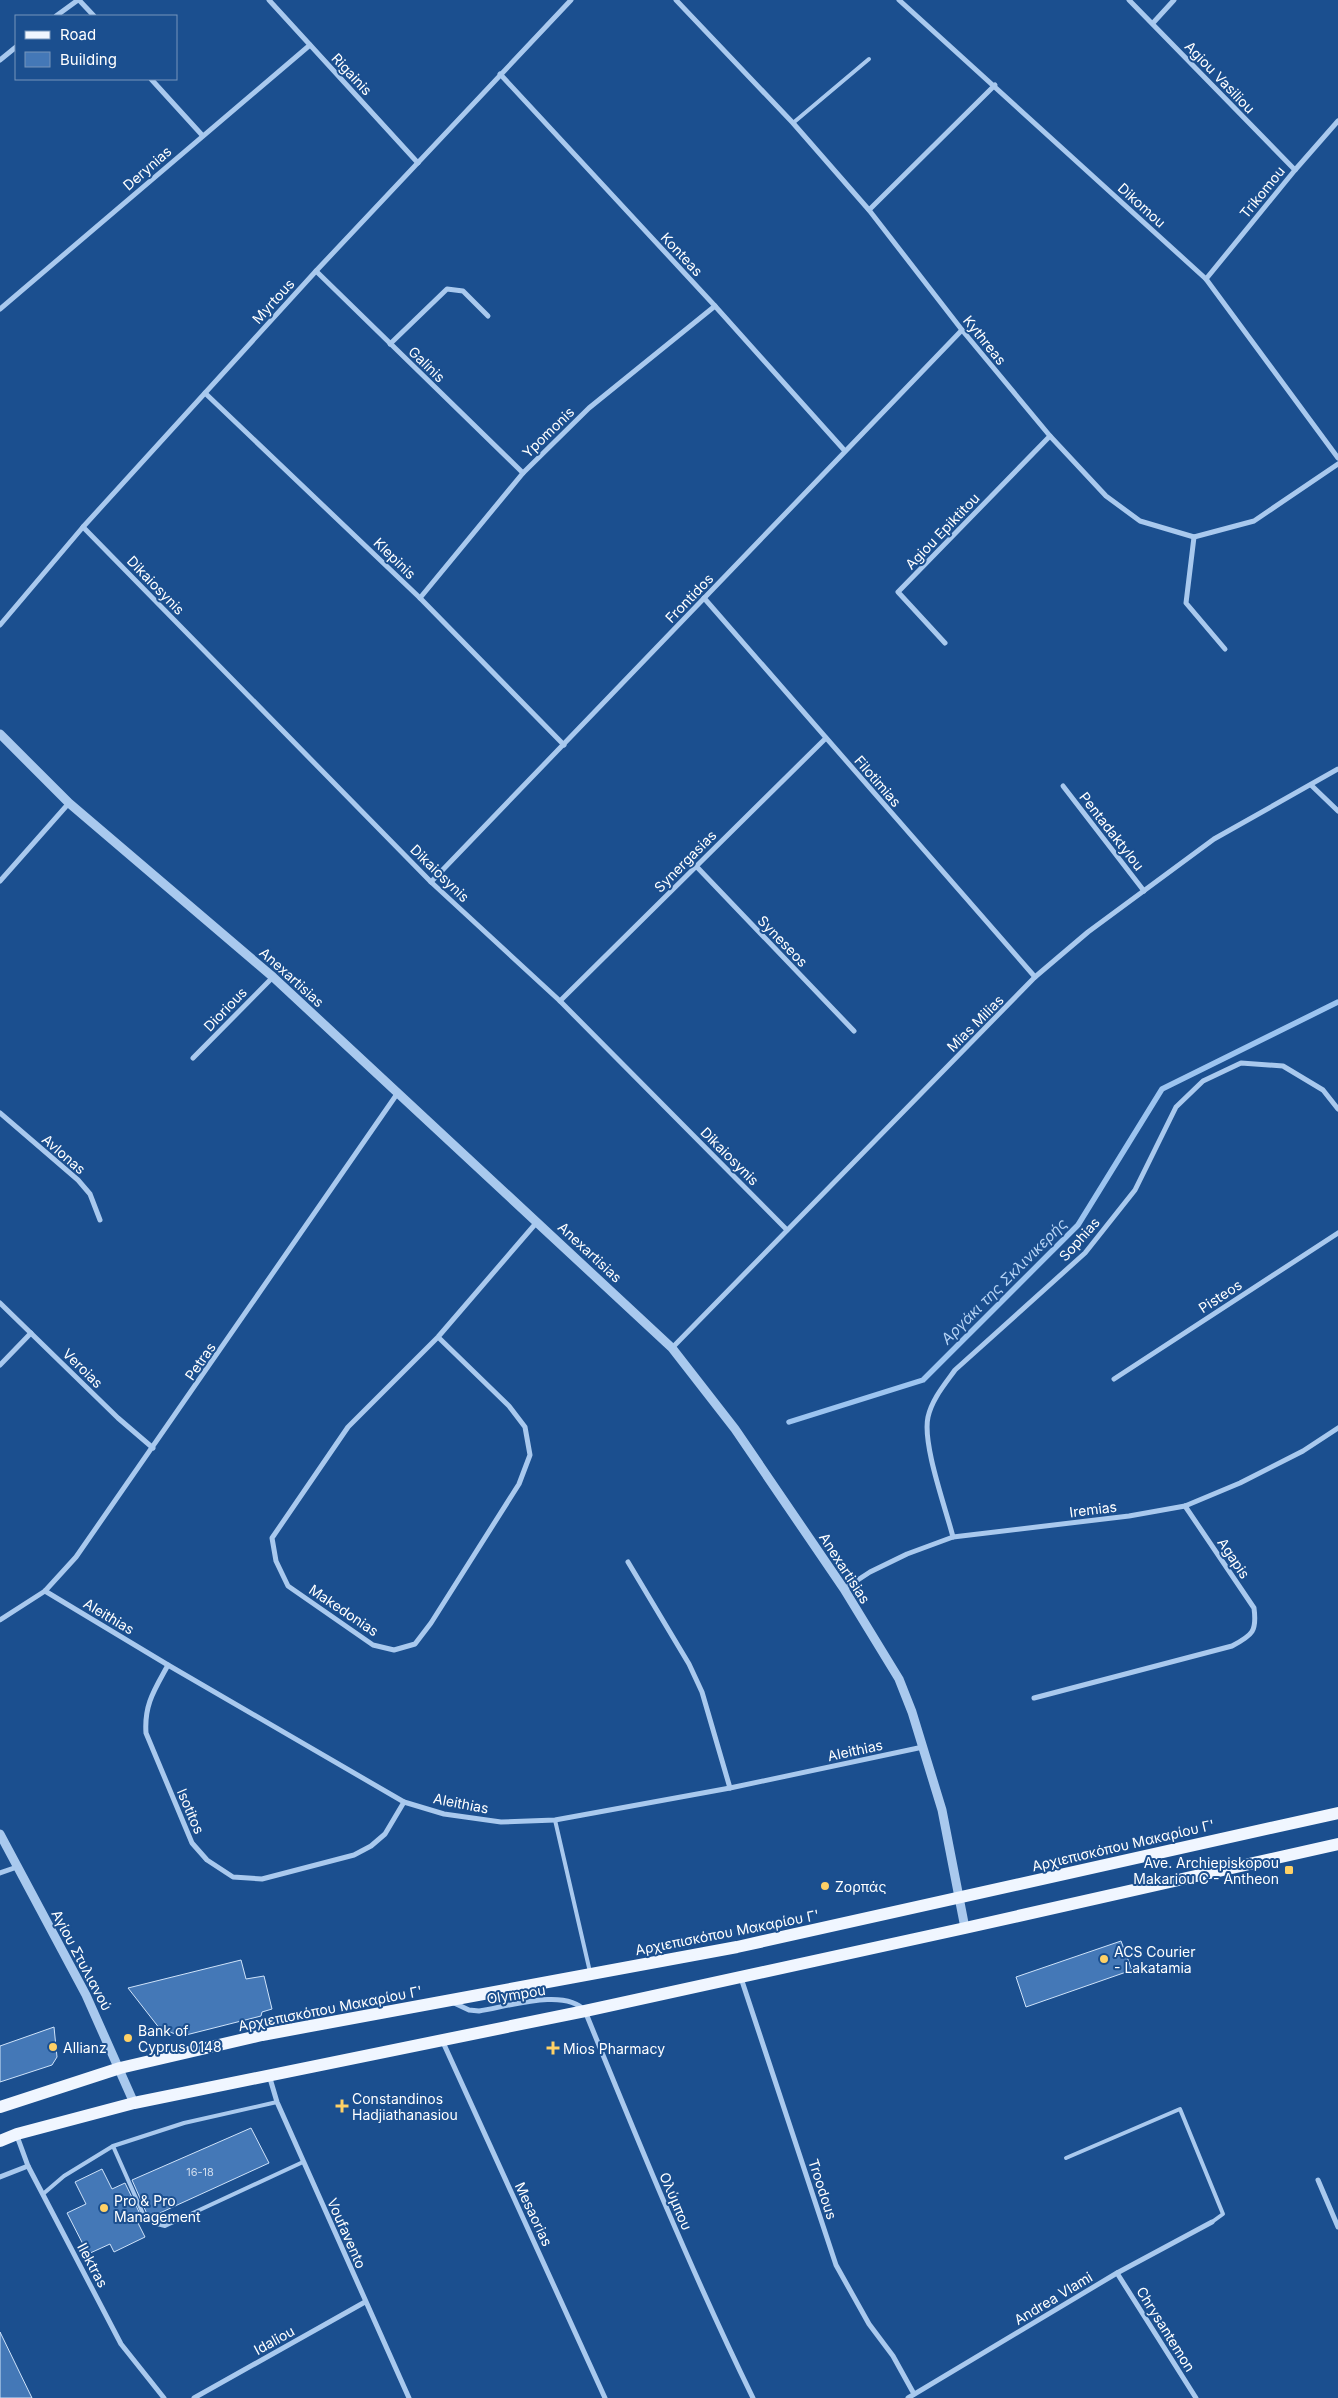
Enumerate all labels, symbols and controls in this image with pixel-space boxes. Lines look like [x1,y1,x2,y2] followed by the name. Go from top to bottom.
[15,15,178,80] legend
[60,25,96,44] text: Road
[1181,38,1259,116] street label: Agiou Vasiliou
[328,49,376,99] street label: Rigainis
[60,50,117,69] text: Building
[119,142,175,194] street label: Derynias
[1236,163,1288,221] street label: Trikomou
[1115,179,1169,231] street label: Dikomou
[658,229,706,279] street label: Konteas
[248,275,298,327] street label: Myrtous
[960,312,1010,368] street label: Kythreas
[405,343,449,385] street label: Galinis
[518,403,578,461] street label: Ypomonis
[901,489,983,573] street label: Agiou Epiktitou
[370,534,420,582] street label: Klepinis
[124,552,188,618] street label: Dikaiosynis
[661,570,717,626] street label: Frontidos
[851,752,905,810] street label: Filotimias
[1076,788,1148,874] street label: Pentadaktylou
[650,826,720,896] street label: Synergasias
[407,841,473,905] street label: Dikaiosynis
[754,912,812,970] street label: Syneseos
[256,944,328,1010] street label: Anexartisias
[200,983,250,1035] street label: Diorious
[943,991,1007,1055] street label: Mias Milias
[697,1123,763,1189] street label: Dikaiosynis
[39,1131,89,1177] street label: Avlonas
[936,1214,1071,1349] water label: Αργάκι της Σκλινικερής
[1055,1214,1103,1264] street label: Sophias
[555,1218,625,1286] street label: Anexartisias
[1195,1276,1245,1316] street label: Pisteos
[181,1339,219,1383] street label: Petras
[59,1345,107,1391] street label: Veroias
[1068,1498,1118,1520] street label: Iremias
[816,1529,874,1607] street label: Anexartisias
[1214,1534,1254,1582] street label: Agapis
[306,1581,382,1639] street label: Makedonias
[81,1594,137,1638] street label: Aleithias
[826,1736,884,1764] street label: Aleithias
[174,1786,208,1836] street label: Isotitos
[432,1789,490,1817] street label: Aleithias
[1030,1816,1216,1874] street label: Αρχιεπισκόπου Μακαρίου Γ'
[1133,1854,1279,1887] place label: Ave. Archiepiskopou Makariou C - Antheon
[1283,1864,1295,1876] marker: Ave. Archiepiskopou Makariou C - Antheon
[835,1878,886,1895] place label: Ζορπάς
[819,1880,831,1892] marker: Ζορπάς
[634,1906,820,1958] street label: Αρχιεπισκόπου Μακαρίου Γ'
[48,1907,116,2013] street label: Αγίου Στυλιανού
[1114,1943,1196,1976] place label: ACS Courier - Lakatamia
[1098,1953,1110,1965] marker: ACS Courier - Lakatamia
[485,1981,547,2007] street label: Olympou
[237,1982,423,2034] street label: Αρχιεπισκόπου Μακαρίου Γ'
[138,2022,222,2055] place label: Bank of Cyprus 0148
[122,2032,134,2044] marker: Bank of Cyprus 0148
[63,2039,107,2056] place label: Allianz
[563,2040,665,2057] place label: Mios Pharmacy
[47,2041,59,2053] marker: Allianz
[547,2042,559,2054] marker: Mios Pharmacy
[352,2090,458,2123] place label: Constandinos Hadjiathanasiou
[336,2100,348,2112] marker: Constandinos Hadjiathanasiou
[805,2157,841,2221] street label: Troodous
[186,2165,214,2179] house number: 16-18
[656,2170,696,2232] street label: Ολύμπου
[512,2179,556,2249] street label: Mesaorias
[114,2192,201,2225] place label: Pro & Pro Management
[324,2195,370,2271] street label: Voufavento
[98,2202,110,2214] marker: Pro & Pro Management
[74,2240,112,2290] street label: Ilektras
[1011,2268,1095,2328] street label: Andrea Vlami
[1133,2283,1199,2375] street label: Chrysantemon
[251,2322,297,2358] street label: Idaliou

